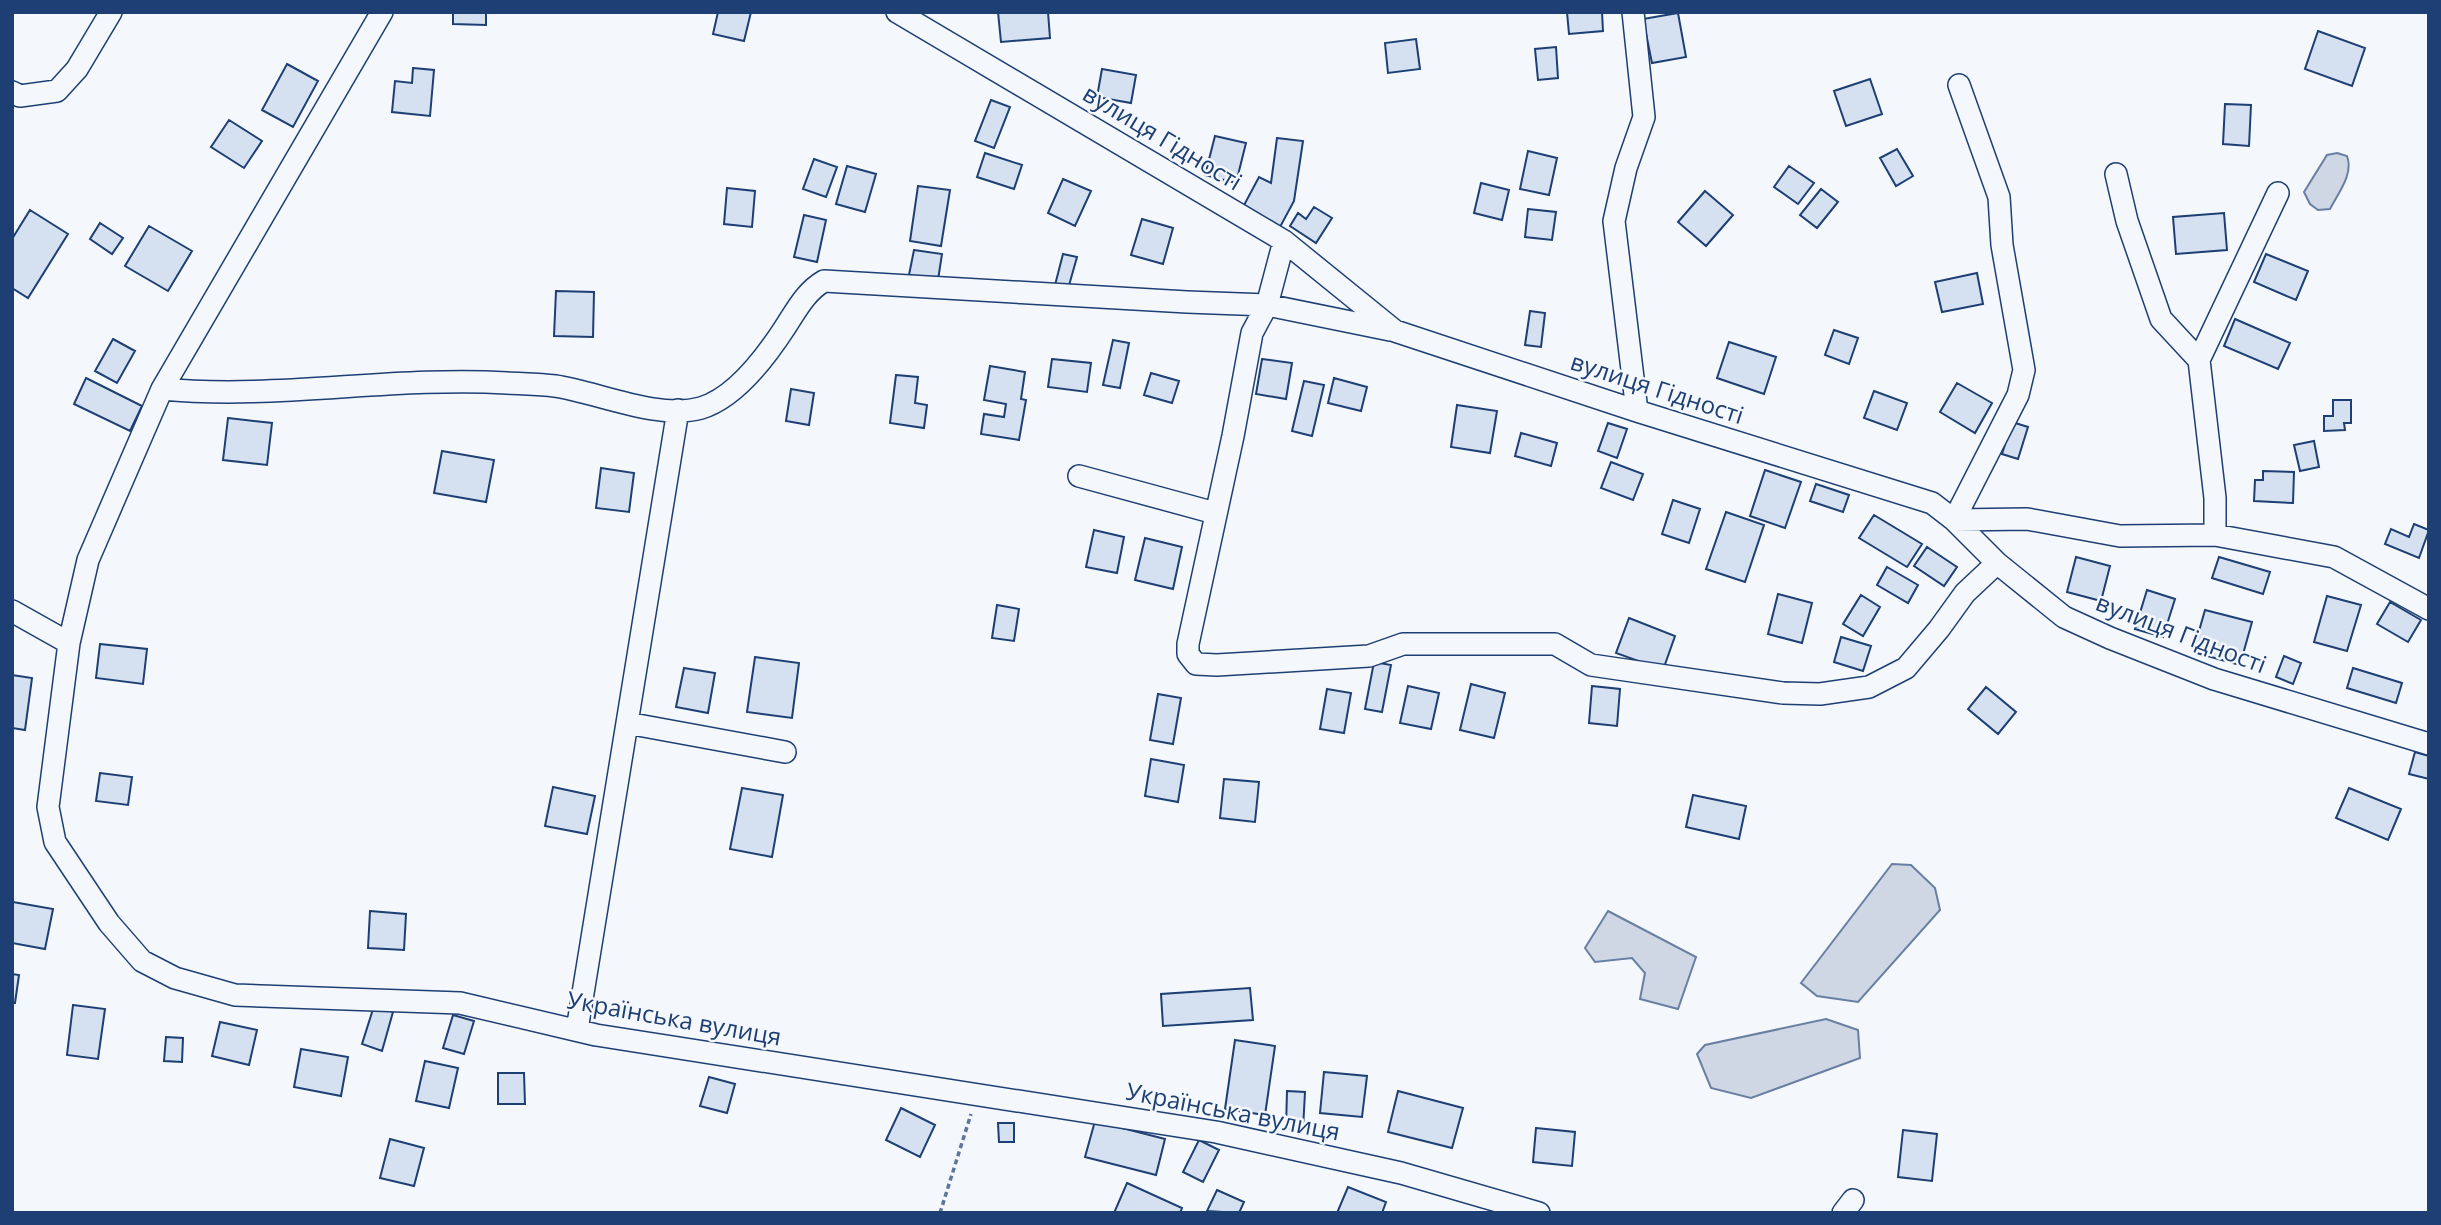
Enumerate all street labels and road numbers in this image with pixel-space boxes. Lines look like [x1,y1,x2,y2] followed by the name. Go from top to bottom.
[1077,76,1248,197] street label: вулиця Гідності
[1567,344,1748,431] street label: вулиця Гідності
[2092,585,2272,680] street label: вулиця Гідності
[564,982,784,1053] street label: Українська вулиця
[1124,1074,1343,1147] street label: Українська вулиця

